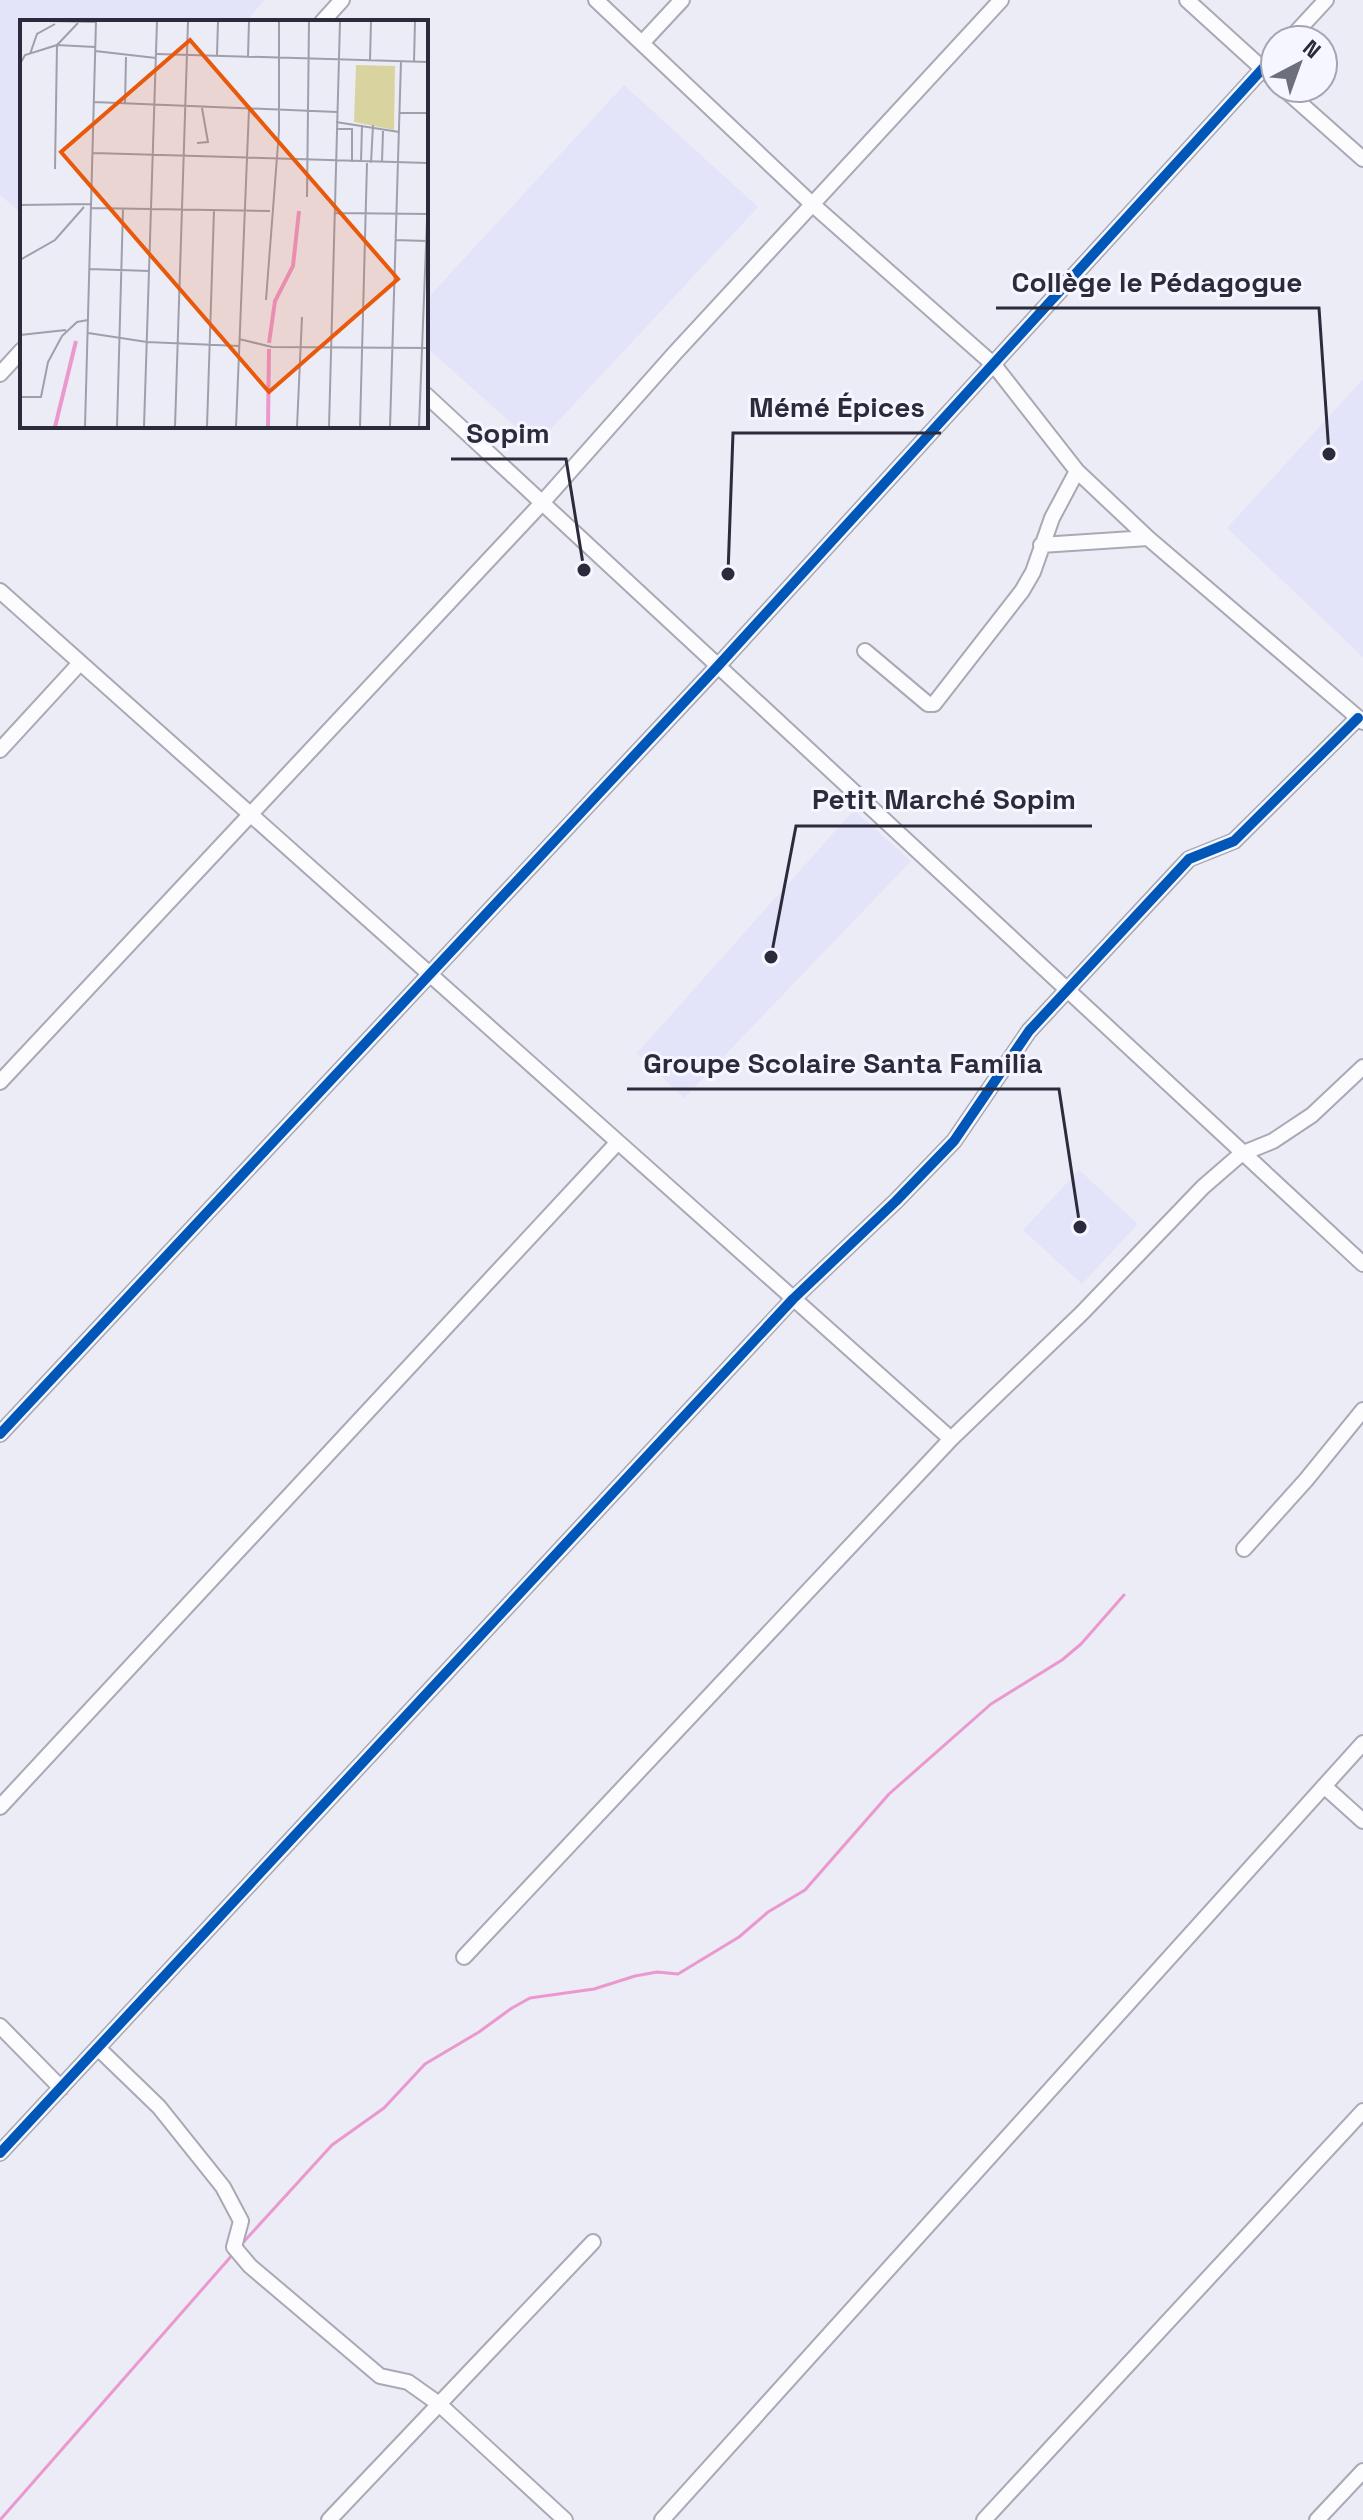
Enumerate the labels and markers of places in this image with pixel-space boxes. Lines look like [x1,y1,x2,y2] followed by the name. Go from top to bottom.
[996,256,1319,308] callout: Collège le Pédagogue
[733,381,941,433] callout: Mémé Épices
[451,407,566,459] callout: Sopim
[796,774,1092,826] callout: Petit Marché Sopim
[627,1037,1059,1089] callout: Groupe Scolaire Santa Familia

